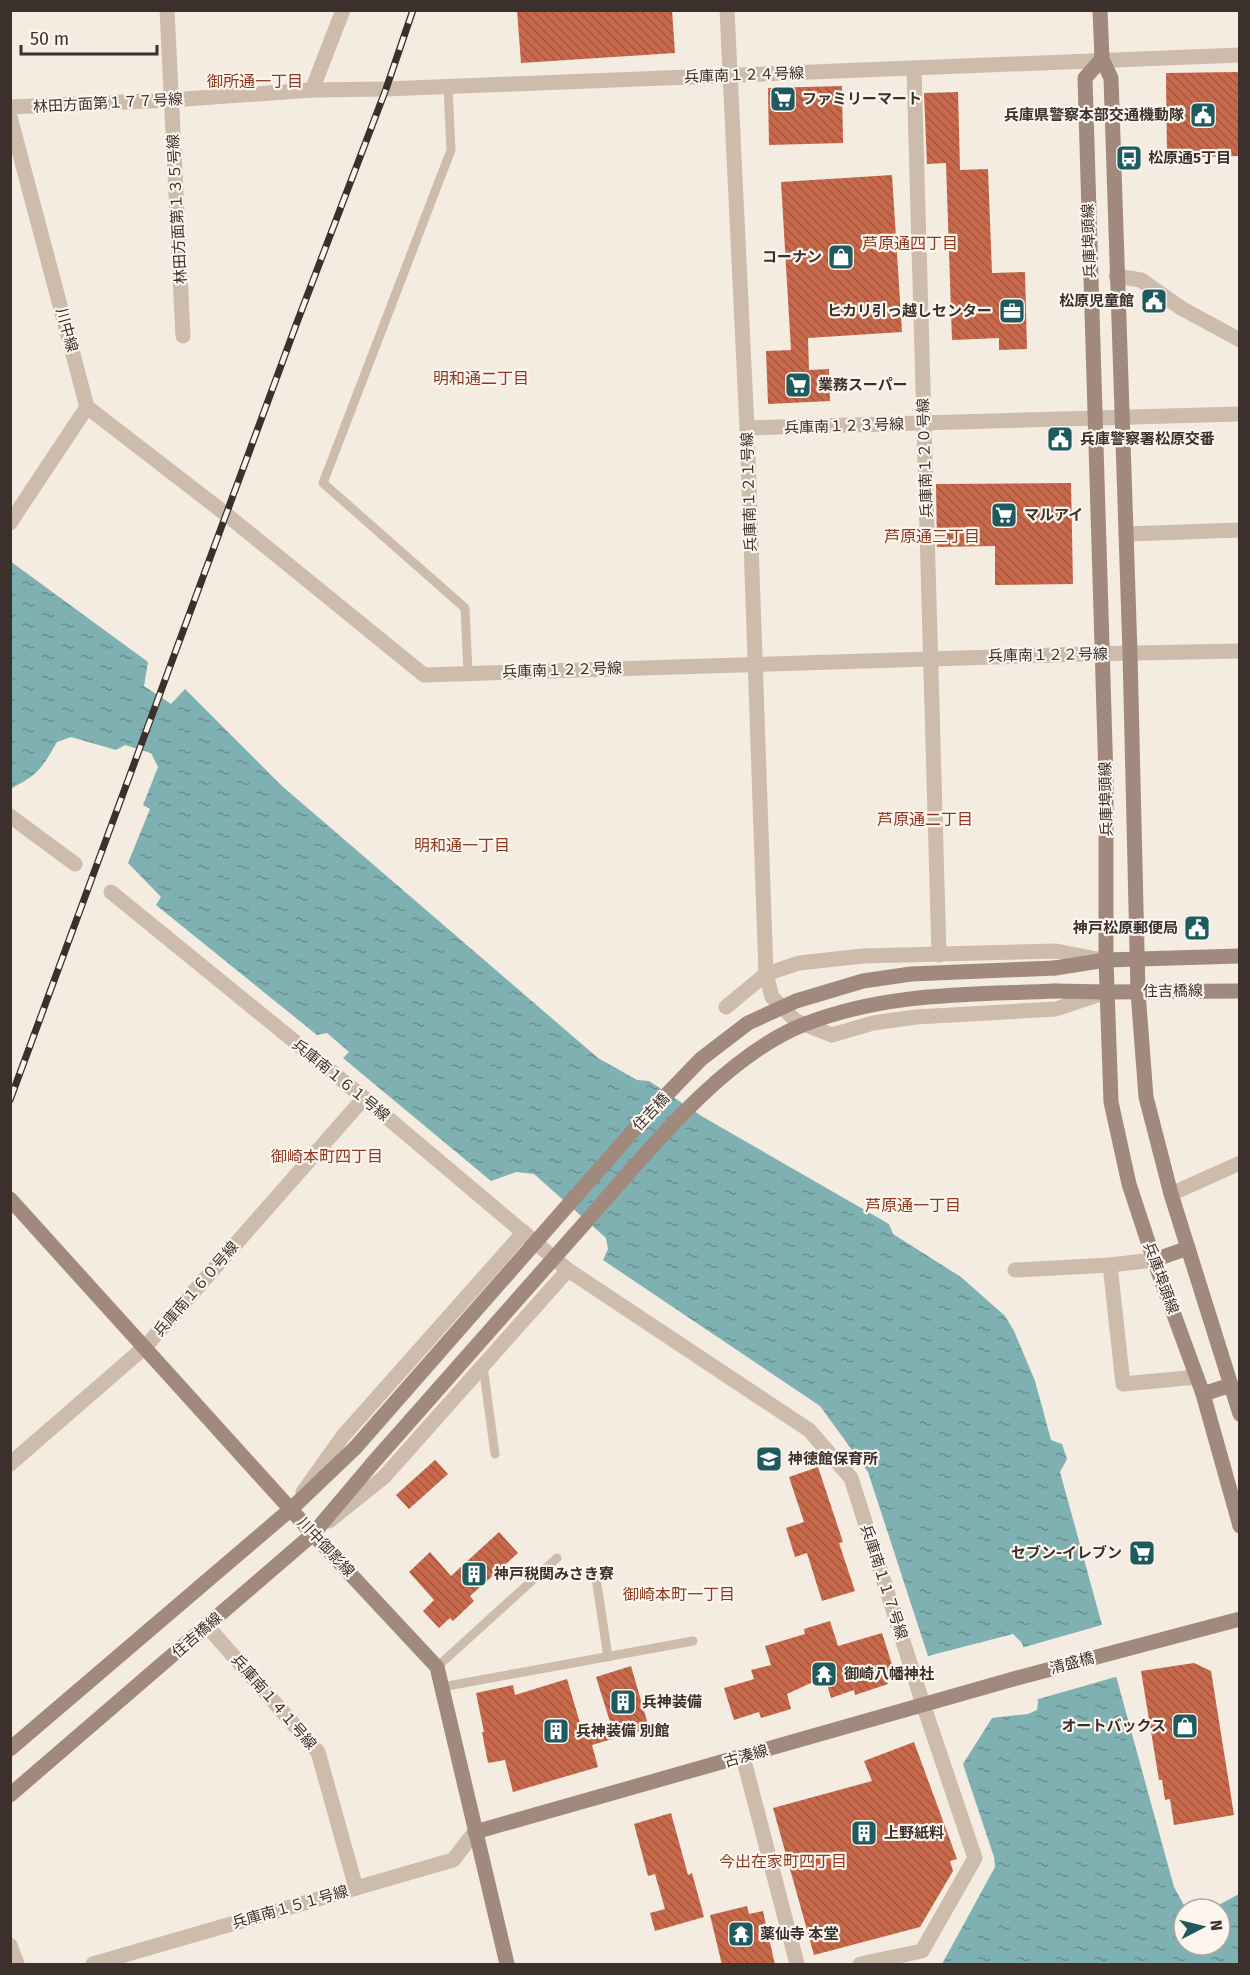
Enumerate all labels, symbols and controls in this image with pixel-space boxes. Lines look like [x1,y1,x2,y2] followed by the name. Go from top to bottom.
[21,18,158,56] scale bar
[30,28,69,50] text: 50 m
[684,64,804,86] street label: 兵庫南１２４号線
[207,72,303,91] district label: 御所通一丁目
[768,84,798,114] supermarket icon: ファミリーマート
[33,90,183,116] street label: 林田方面第１７７号線
[802,90,922,108] place label: ファミリーマート
[1188,100,1218,130] public building icon: 兵庫県警察本部交通機動隊
[1004,106,1184,124] place label: 兵庫県警察本部交通機動隊
[164,134,190,284] street label: 林田方面第１３５号線
[1114,143,1144,173] bus stop icon: 松原通5丁目
[1148,149,1231,167] place label: 松原通5丁目
[1079,203,1099,279] street label: 兵庫埠頭線
[862,234,958,253] district label: 芦原通四丁目
[826,242,856,272] shop icon: コーナン
[762,248,822,266] place label: コーナン
[1139,286,1169,316] public building icon: 松原児童館
[1059,292,1134,310] place label: 松原児童館
[997,296,1027,326] office icon: ヒカリ引っ越しセンター
[827,302,992,320] place label: ヒカリ引っ越しセンター
[52,306,82,354] street label: 川中線
[433,369,529,388] district label: 明和通二丁目
[783,370,813,400] supermarket icon: 業務スーパー
[818,376,908,394] place label: 業務スーパー
[914,398,936,518] street label: 兵庫南１２０号線
[784,415,904,437] street label: 兵庫南１２３号線
[1045,424,1075,454] public building icon: 兵庫警察署松原交番
[1080,430,1215,448] place label: 兵庫警察署松原交番
[738,432,760,552] street label: 兵庫南１２１号線
[989,500,1019,530] supermarket icon: マルアイ
[1024,506,1083,524] place label: マルアイ
[884,527,980,546] district label: 芦原通三丁目
[988,645,1108,665] street label: 兵庫南１２２号線
[502,659,622,681] street label: 兵庫南１２２号線
[1096,761,1116,837] street label: 兵庫埠頭線
[877,810,973,829] district label: 芦原通二丁目
[414,836,510,855] district label: 明和通一丁目
[1182,913,1212,943] public building icon: 神戸松原郵便局
[1072,919,1178,937] place label: 神戸松原郵便局
[1143,981,1203,1001] street label: 住吉橋線
[289,1035,393,1125] street label: 兵庫南１６１号線
[629,1089,673,1135] street label: 住吉橋
[271,1147,383,1166] district label: 御崎本町四丁目
[865,1196,961,1215] district label: 芦原通一丁目
[150,1238,242,1340] street label: 兵庫南１６０号線
[1140,1240,1182,1316] street label: 兵庫埠頭線
[754,1444,784,1474] school or university icon: 神徳館保育所
[787,1450,878,1468] place label: 神徳館保育所
[294,1513,358,1581] street label: 川中御影線
[857,1522,911,1642] street label: 兵庫南１１７号線
[1127,1538,1157,1568] supermarket icon: セブン-イレブン
[1011,1544,1122,1562] place label: セブン-イレブン
[459,1559,489,1589] building icon: 神戸税関みさき寮
[493,1565,614,1583] place label: 神戸税関みさき寮
[623,1585,735,1604] district label: 御崎本町一丁目
[168,1609,226,1661] street label: 住吉橋線
[1048,1648,1096,1678] street label: 清盛橋
[228,1651,320,1753] street label: 兵庫南１４１号線
[809,1659,839,1689] temple icon: 御崎八幡神社
[844,1665,934,1683] place label: 御崎八幡神社
[608,1687,638,1717] building icon: 兵神装備
[642,1693,702,1711] place label: 兵神装備
[1170,1711,1200,1741] shop icon: オートバックス
[541,1716,571,1746] building icon: 兵神装備 別館
[1061,1717,1166,1735] place label: オートバックス
[576,1722,670,1740] place label: 兵神装備 別館
[722,1741,770,1771] street label: 古湊線
[849,1818,879,1848] building icon: 上野紙料
[884,1824,944,1842] place label: 上野紙料
[719,1852,847,1871] district label: 今出在家町四丁目
[230,1882,350,1932] street label: 兵庫南１５１号線
[1172,1897,1232,1957] north arrow
[726,1919,756,1949] temple icon: 薬仙寺 本堂
[1206,1919,1226,1932] text: N
[760,1925,839,1943] place label: 薬仙寺 本堂

